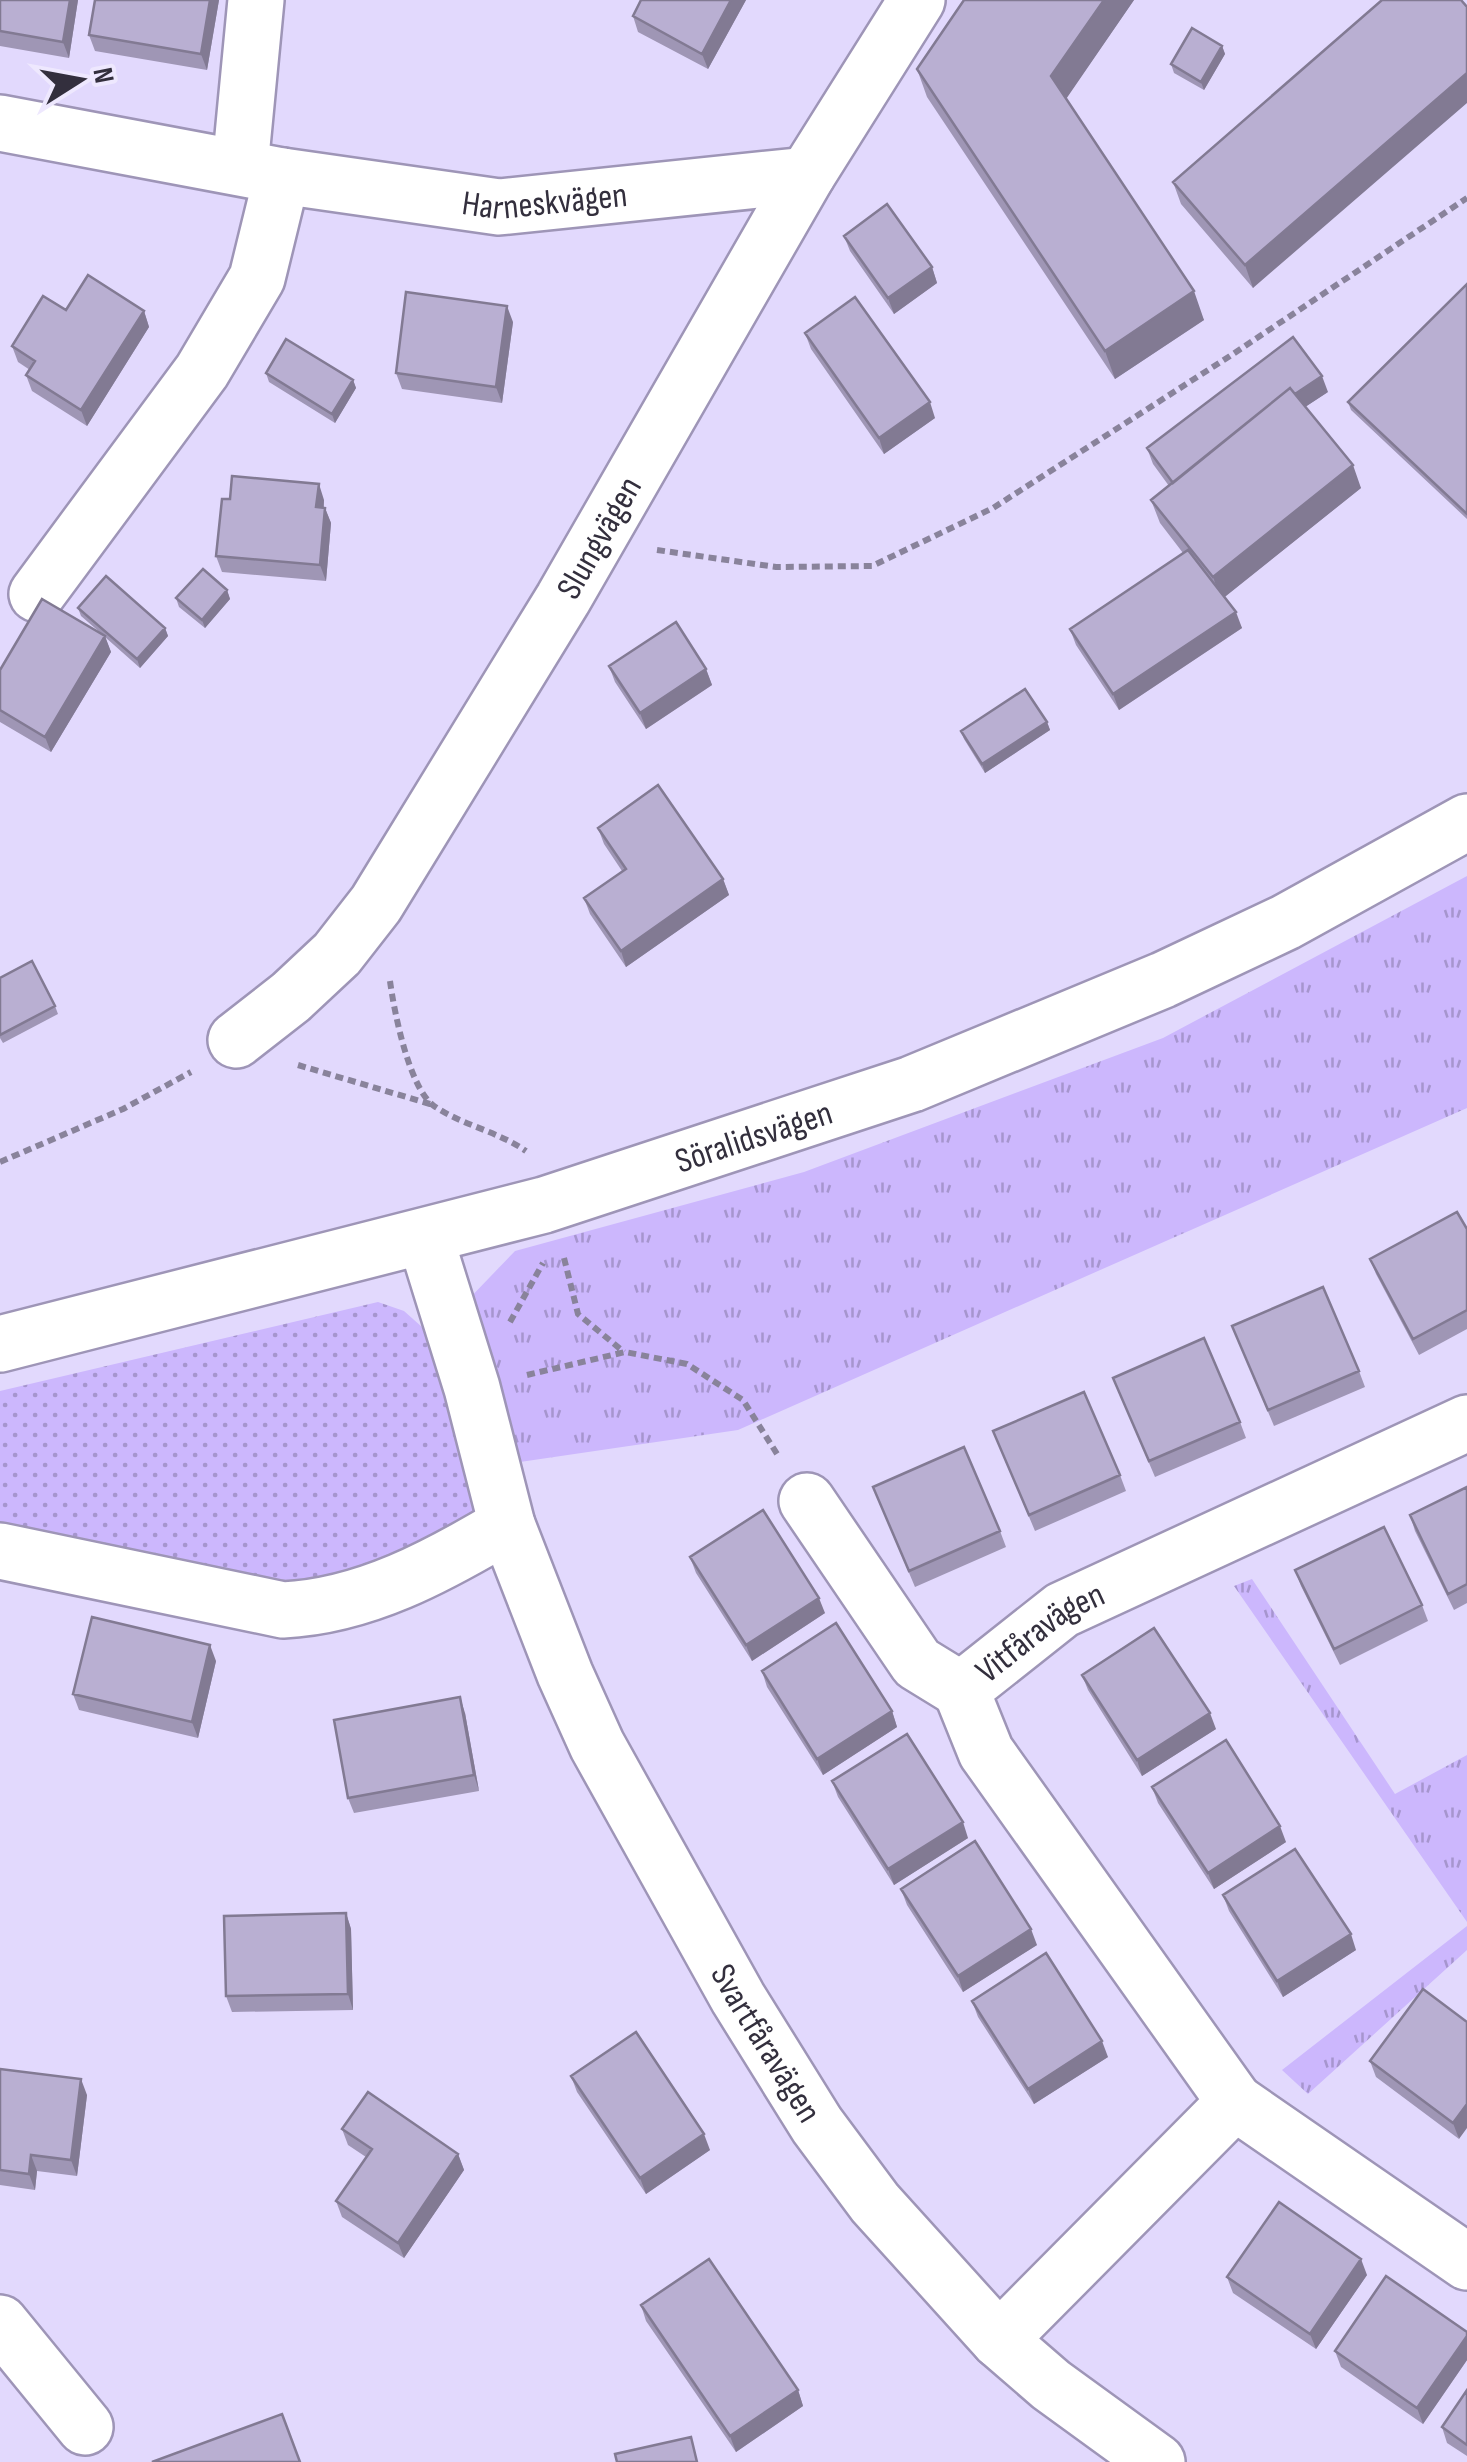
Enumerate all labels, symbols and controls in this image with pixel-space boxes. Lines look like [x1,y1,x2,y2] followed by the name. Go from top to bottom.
[30,30,130,130] north arrow
[85,65,121,86] text: N
[459,174,629,230] street label: Harneskvägen
[548,469,652,607] street label: Slungvägen
[670,1092,838,1183] street label: Söralidsvägen
[968,1573,1111,1693] street label: Vitfåravägen
[700,1957,830,2131] street label: Svartfåravägen

